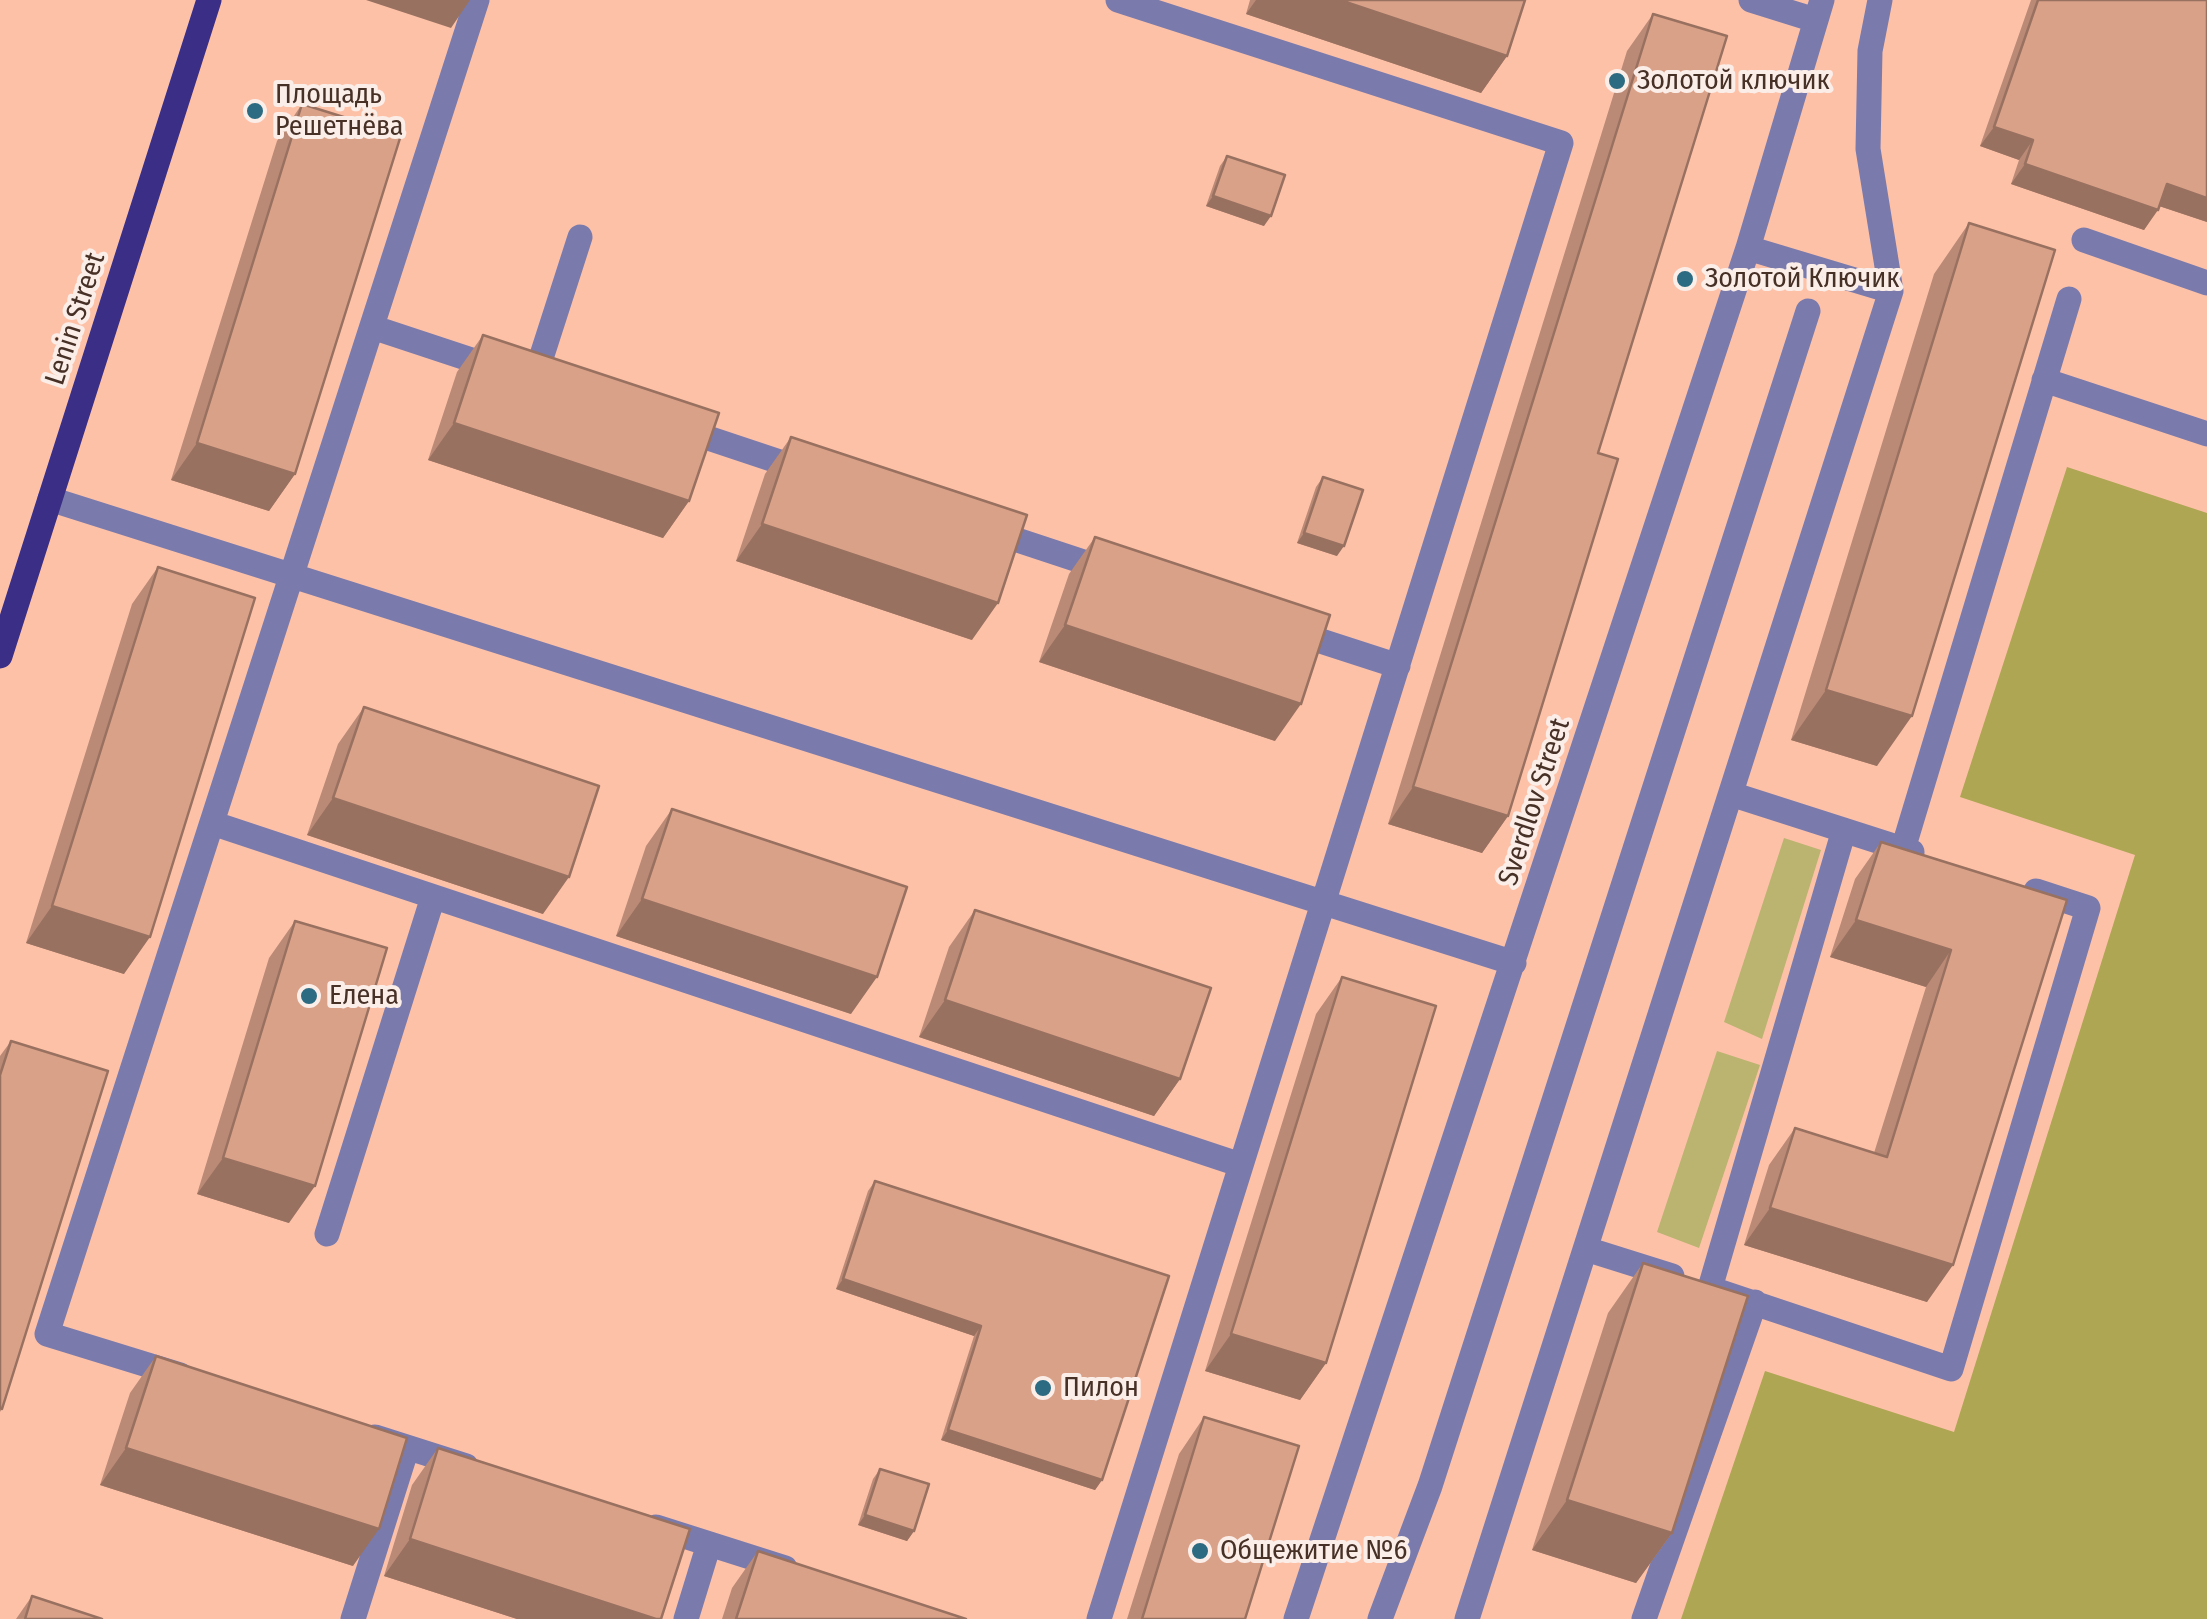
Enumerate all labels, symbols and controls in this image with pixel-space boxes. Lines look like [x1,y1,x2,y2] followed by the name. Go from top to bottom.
[1637,64,1830,98] place label: Золотой ключик
[1606,70,1628,92] marker: Золотой ключик
[275,78,403,144] place label: Площадь Решетнёва
[244,100,266,122] marker: Площадь Решетнёва
[39,248,113,390] street label: Lenin Street
[1705,262,1899,296] place label: Золотой Ключик
[1674,268,1696,290] marker: Золотой Ключик
[1492,714,1578,890] street label: Sverdlov Street
[329,979,399,1013] place label: Елена
[298,985,320,1007] marker: Елена
[1063,1371,1139,1405] place label: Пилон
[1032,1377,1054,1399] marker: Пилон
[1220,1534,1407,1568] place label: Общежитие №6
[1189,1540,1211,1562] marker: Общежитие №6

